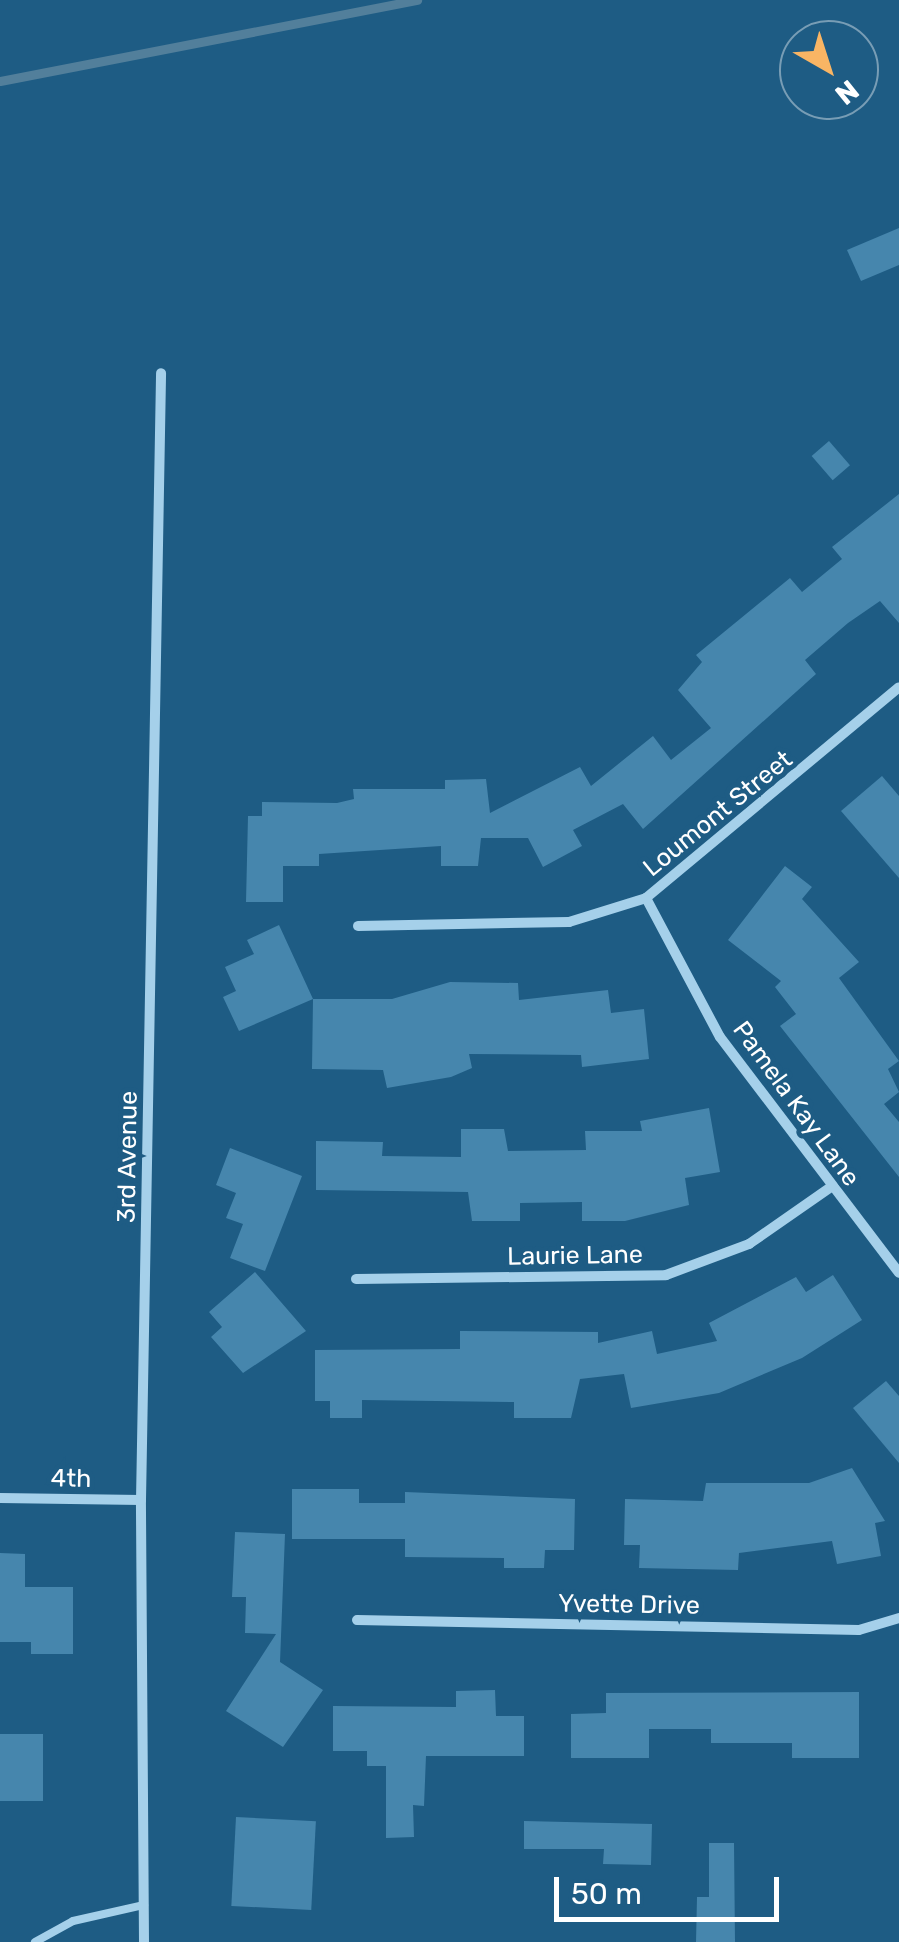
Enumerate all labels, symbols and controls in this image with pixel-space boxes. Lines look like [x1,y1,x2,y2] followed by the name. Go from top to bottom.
[779,20,879,120] north arrow
[829,73,865,111] text: N
[637,745,799,883] street label: Loumont Street
[726,1015,866,1193] street label: Pamela Kay Lane
[112,1090,144,1224] street label: 3rd Avenue
[507,1240,643,1272] street label: Laurie Lane
[50,1464,92,1494] street label: 4th
[558,1589,700,1621] street label: Yvette Drive
[559,1857,784,1919] scale bar
[571,1876,642,1912] text: 50 m

